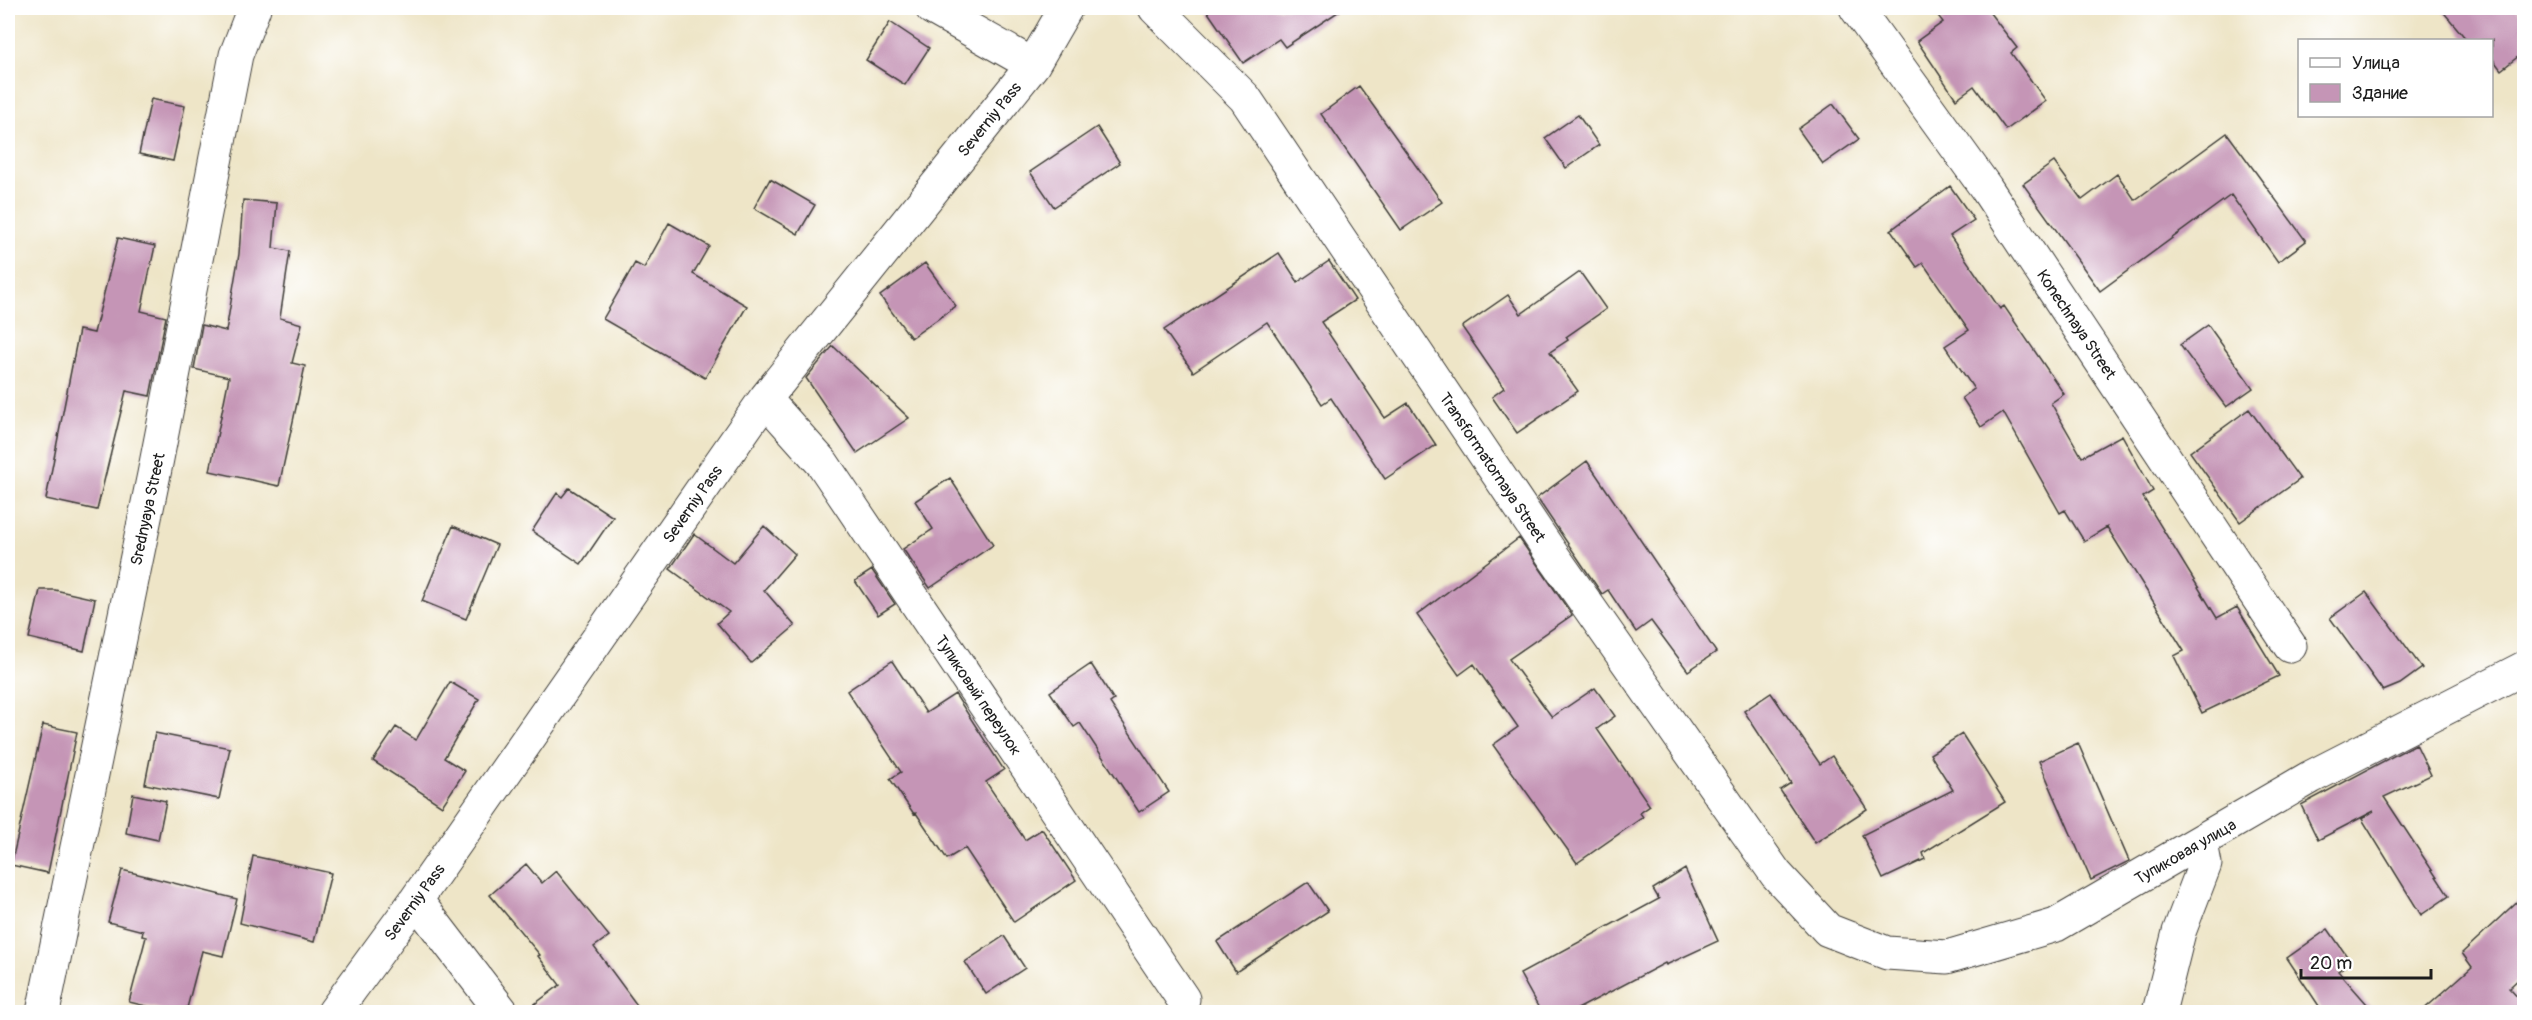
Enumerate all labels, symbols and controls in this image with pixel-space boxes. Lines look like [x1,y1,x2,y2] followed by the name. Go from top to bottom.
[2298,39,2493,117] legend
[2352,52,2400,75] text: Улица
[954,78,1026,161] street label: Severniy Pass
[2352,82,2408,105] text: Здание
[2032,266,2121,384] street label: Konechnaya Street
[1435,389,1550,547] street label: Transformatornaya Street
[126,451,170,567] street label: Srednyaya Street
[659,462,727,547] street label: Severniy Pass
[931,632,1026,759] street label: Тупиковый переулок
[2131,815,2240,889] street label: Тупиковая улица
[380,860,449,945] street label: Severniy Pass
[2301,942,2432,980] scale bar
[2310,952,2352,975] text: 20 m

